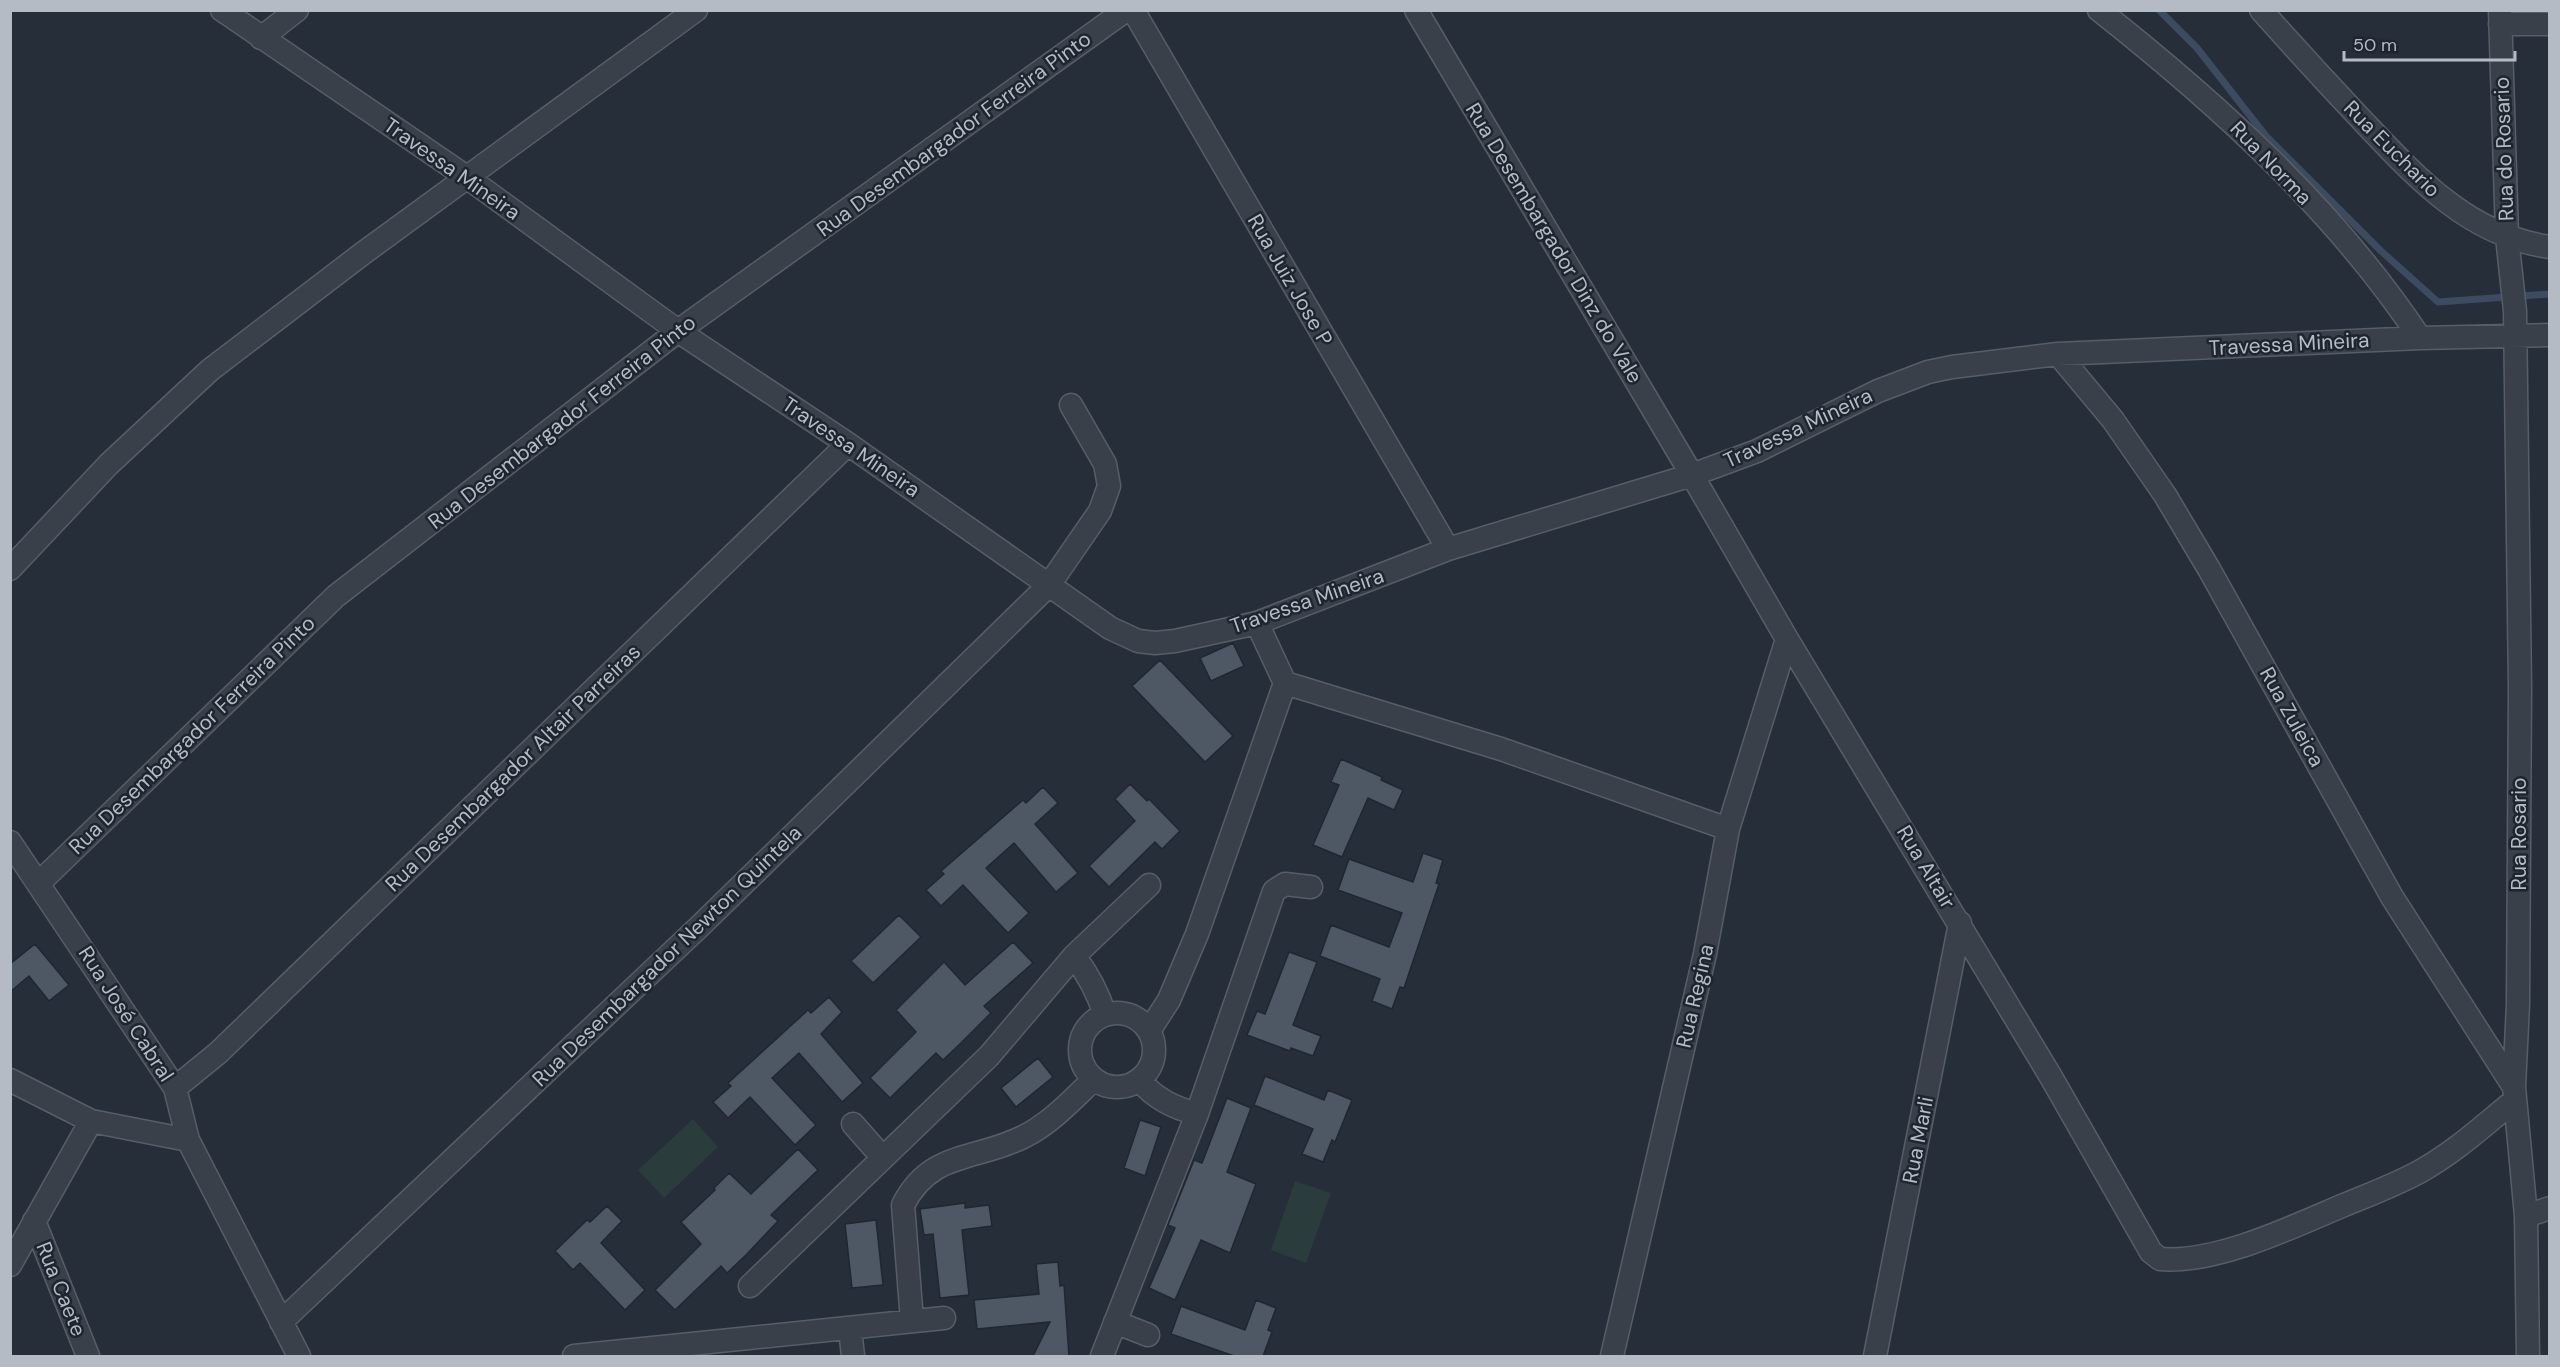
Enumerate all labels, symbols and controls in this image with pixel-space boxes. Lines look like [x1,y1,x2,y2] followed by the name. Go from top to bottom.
[2344,24,2515,62] scale bar
[811,25,1097,243] street label: Rua Desembargador Ferreira Pinto
[2353,33,2397,57] text: 50 m
[2487,76,2521,222] street label: Rua do Rosario
[2337,94,2447,204] street label: Rua Euchario
[1459,98,1649,388] street label: Rua Desembargador Dinz do Vale
[378,111,526,227] street label: Travessa Mineira
[2224,115,2318,211] street label: Rua Norma
[1241,209,1339,351] street label: Rua Juiz Jose P
[422,309,702,535] street label: Rua Desembargador Ferreira Pinto
[2208,326,2370,362] street label: Travessa Mineira
[1719,381,1877,475] street label: Travessa Mineira
[776,390,926,504] street label: Travessa Mineira
[1226,562,1388,640] street label: Travessa Mineira
[63,609,321,861] street label: Rua Desembargador Ferreira Pinto
[379,638,647,898] street label: Rua Desembargador Altair Parreiras
[2253,662,2331,772] street label: Rua Zuleica
[2505,777,2533,891] street label: Rua Rosario
[526,819,808,1093] street label: Rua Desembargador Newton Quintela
[1890,820,1962,914] street label: Rua Altair
[72,941,180,1087] street label: Rua José Cabral
[1669,941,1721,1051] street label: Rua Regina
[1896,1094,1940,1186] street label: Rua Marli
[29,1238,93,1340] street label: Rua Caete

